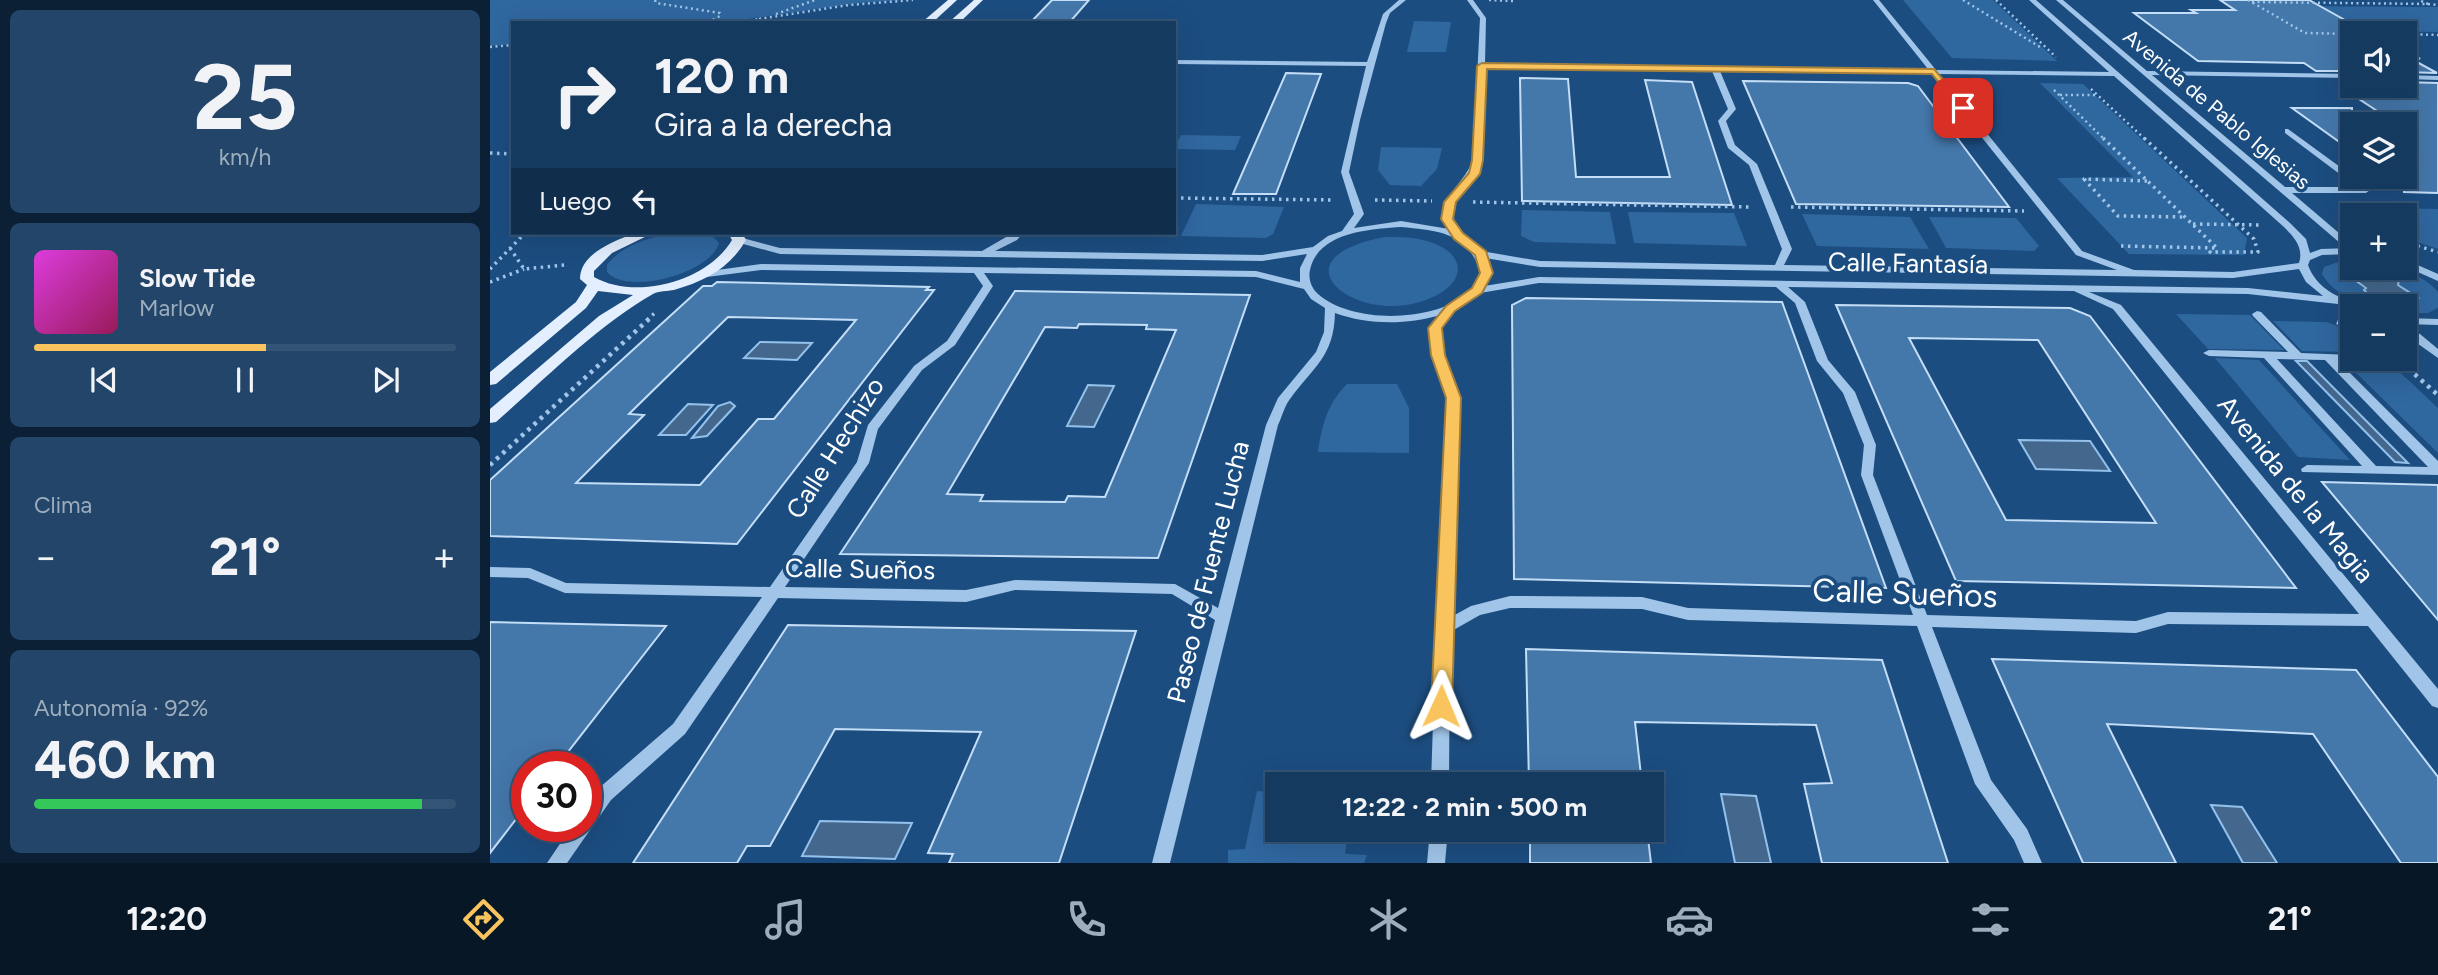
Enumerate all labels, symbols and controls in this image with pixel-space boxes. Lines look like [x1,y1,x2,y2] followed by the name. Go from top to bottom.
[2340,21,2417,371] map controls
[2340,21,2417,98] button: sound
[2119,24,2315,194] street label: Avenida de Pablo Iglesias
[192,43,298,152] text: 25
[654,46,789,105] text: 120 m
[539,49,630,140] icon: right
[1933,78,1993,138] pin
[1944,89,1982,127] icon: arrive
[654,106,892,144] text: Gira a la derecha
[2340,112,2417,189] button: layers
[219,143,271,171] text: km/h
[626,182,664,220] icon: left
[539,185,612,217] text: Luego
[2340,203,2417,280] button: +
[1828,246,1988,280] street label: Calle Fantasía
[139,262,255,294] text: Slow Tide
[139,294,214,322] text: Marlow
[2340,294,2417,371] button: −
[85,361,123,399] icon: previous
[226,361,264,399] icon: pause
[367,361,405,399] icon: next
[779,372,891,524] street label: Calle Hechizo
[2211,389,2381,589] street label: Avenida de la Magia
[1160,438,1256,706] street label: Paseo de Fuente Lucha
[34,491,92,519] text: Clima
[209,526,281,588] text: 21°
[34,534,58,580] text: −
[432,534,456,580] text: +
[785,552,935,586] street label: Calle Sueños
[1812,571,1998,615] street label: Calle Sueños
[1404,669,1478,743] position arrow
[34,694,208,722] text: Autonomía · 92%
[34,729,216,791] text: 460 km
[511,751,602,842] speed limit sign: 30
[1342,791,1587,823] text: 12:22 · 2 min · 500 m
[459,895,508,944] icon: directions
[761,895,810,944] icon: music
[1062,895,1111,944] icon: phone
[1364,895,1413,944] icon: climate
[1665,895,1714,944] icon: car
[1966,895,2015,944] icon: filters
[126,900,207,938] text: 12:20
[2268,900,2312,938] text: 21°

